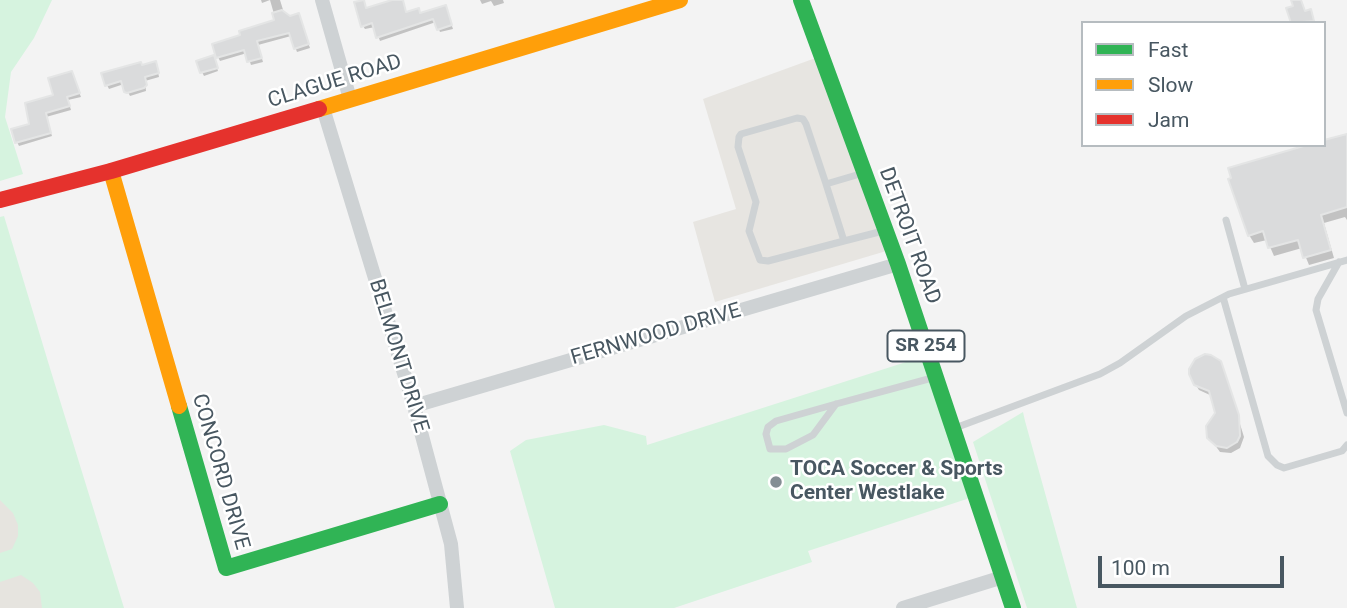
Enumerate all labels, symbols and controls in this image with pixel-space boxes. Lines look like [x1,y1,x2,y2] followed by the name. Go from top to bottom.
[1081,21,1326,147] legend
[1148,38,1188,62] text: Fast
[265,50,405,114] street label: CLAGUE ROAD
[1148,73,1193,97] text: Slow
[1148,108,1189,132] text: Jam
[873,164,945,308] street label: DETROIT ROAD
[363,276,433,436] street label: BELMONT DRIVE
[568,299,744,371] street label: FERNWOOD DRIVE
[888,330,964,362] road number: SR 254
[186,391,254,553] street label: CONCORD DRIVE
[790,457,1003,507] place label: TOCA Soccer & Sports Center Westlake
[768,474,784,490] marker: TOCA Soccer & Sports Center Westlake
[1102,542,1288,586] scale bar
[1111,556,1170,580] text: 100 m

